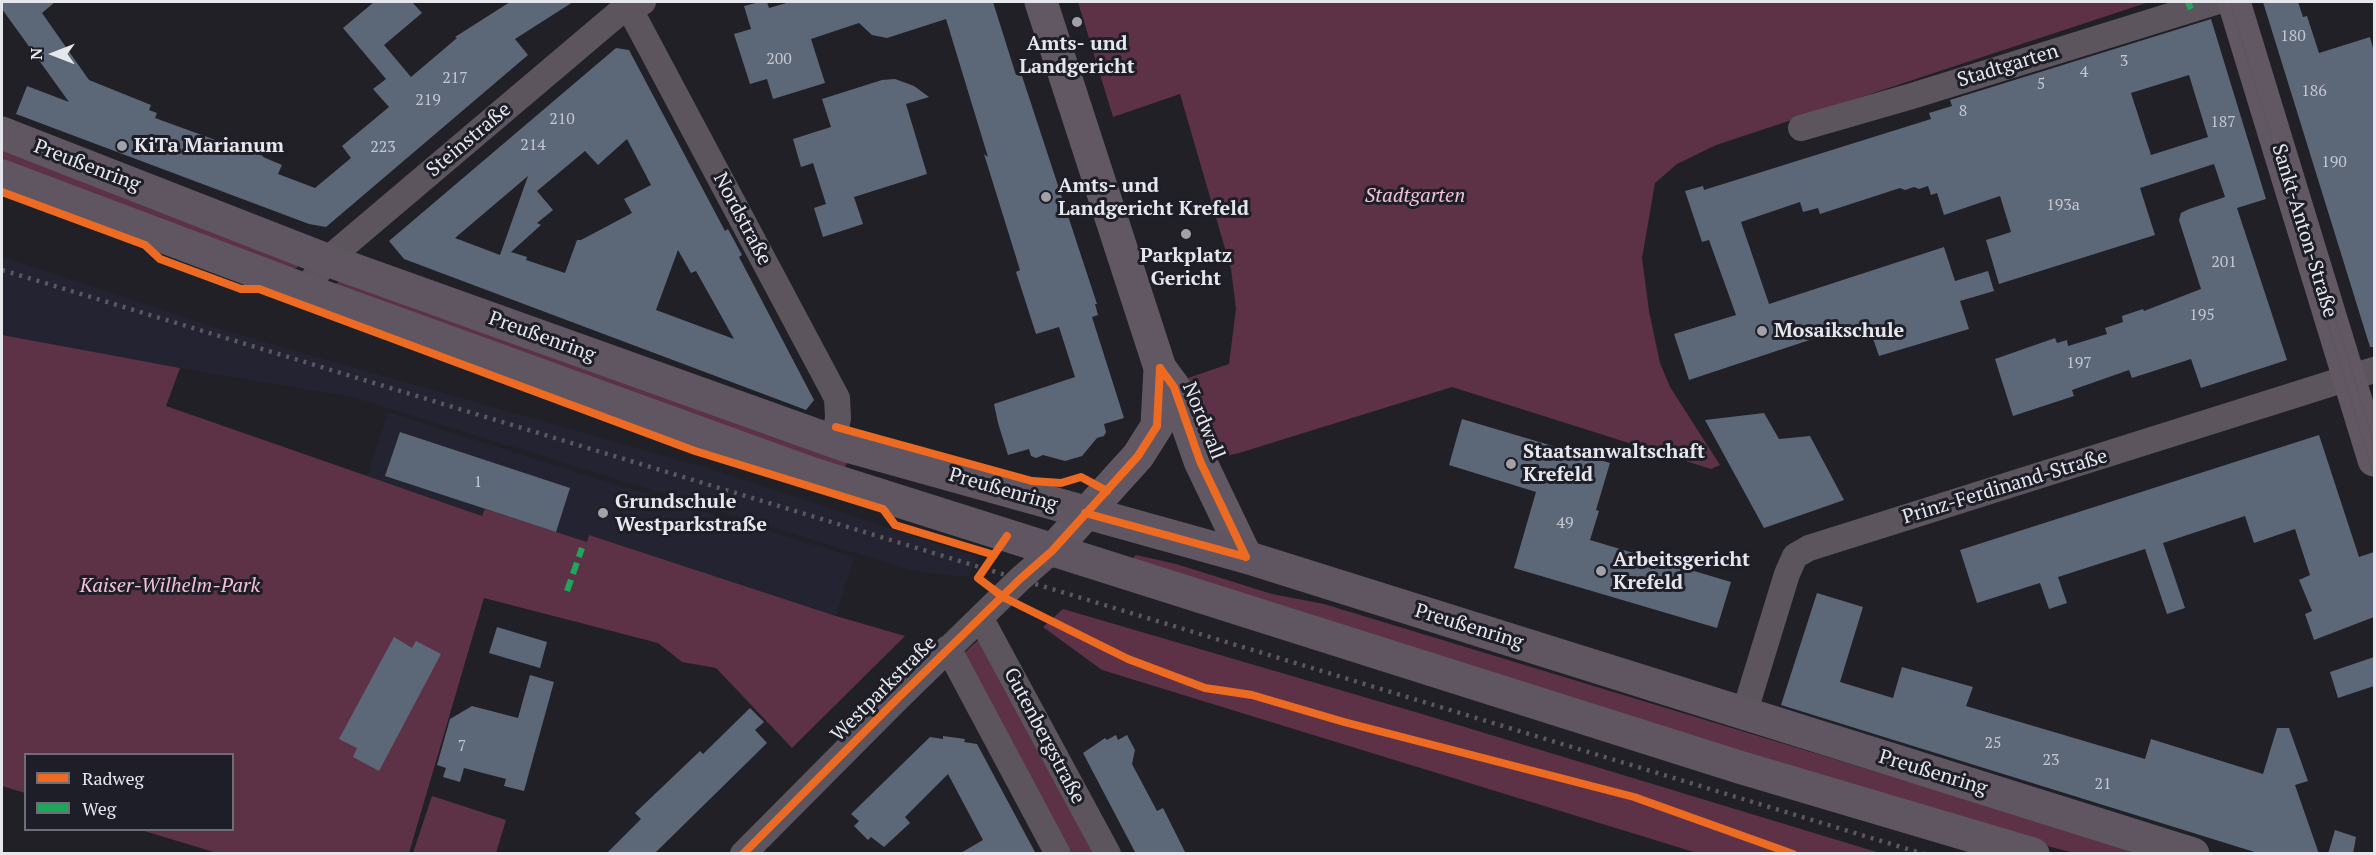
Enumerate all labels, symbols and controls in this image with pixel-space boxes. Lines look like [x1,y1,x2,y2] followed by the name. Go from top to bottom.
[1070,15,1084,29] marker: Amts- und Landgericht
[24,24,84,84] north arrow
[2280,26,2306,46] house number: 180
[1019,32,1135,79] place label: Amts- und Landgericht
[1955,39,2061,93] street label: Stadtgarten
[25,48,47,60] text: N
[766,49,792,69] house number: 200
[2120,51,2128,71] house number: 3
[2080,62,2088,82] house number: 4
[442,68,468,88] house number: 217
[2037,74,2045,94] house number: 5
[2301,81,2327,101] house number: 186
[415,90,441,110] house number: 219
[422,98,516,182] street label: Steinstraße
[1959,101,1967,121] house number: 8
[549,109,575,129] house number: 210
[2210,112,2236,132] house number: 187
[134,134,284,158] place label: KiTa Marianum
[30,135,144,197] street label: Preußenring
[520,135,546,155] house number: 214
[370,137,396,157] house number: 223
[115,139,129,153] marker: KiTa Marianum
[2266,141,2342,321] street label: Sankt-Anton-Straße
[2321,152,2347,172] house number: 190
[708,169,776,269] street label: Nordstraße
[1058,174,1249,221] place label: Amts- und Landgericht Krefeld
[1365,184,1465,208] park label: Stadtgarten
[1039,190,1053,204] marker: Amts- und Landgericht Krefeld
[2046,195,2080,215] house number: 193a
[1179,227,1193,241] marker: Parkplatz Gericht
[1140,244,1232,291] place label: Parkplatz Gericht
[2211,252,2237,272] house number: 201
[2189,305,2215,325] house number: 195
[485,307,599,367] street label: Preußenring
[1774,319,1904,343] place label: Mosaikschule
[1755,324,1769,338] marker: Mosaikschule
[2066,353,2092,373] house number: 197
[1177,379,1229,463] street label: Nordwall
[1523,440,1705,487] place label: Staatsanwaltschaft Krefeld
[1899,444,2111,530] street label: Prinz-Ferdinand-Straße
[1504,457,1518,471] marker: Staatsanwaltschaft Krefeld
[946,463,1060,517] street label: Preußenring
[474,472,482,492] house number: 1
[615,490,767,537] place label: Grundschule Westparkstraße
[596,506,610,520] marker: Grundschule Westparkstraße
[1556,513,1574,533] house number: 49
[1613,548,1750,595] place label: Arbeitsgericht Krefeld
[1594,564,1608,578] marker: Arbeitsgericht Krefeld
[80,574,260,598] park label: Kaiser-Wilhelm-Park
[1412,599,1526,655] street label: Preußenring
[826,631,942,747] street label: Westparkstraße
[998,664,1090,808] street label: Gutenbergstraße
[1984,733,2002,753] house number: 25
[458,736,466,756] house number: 7
[1876,745,1990,801] street label: Preußenring
[2042,750,2060,770] house number: 23
[24,753,234,831] legend
[82,766,144,790] text: Radweg
[2094,774,2112,794] house number: 21
[82,796,116,820] text: Weg

